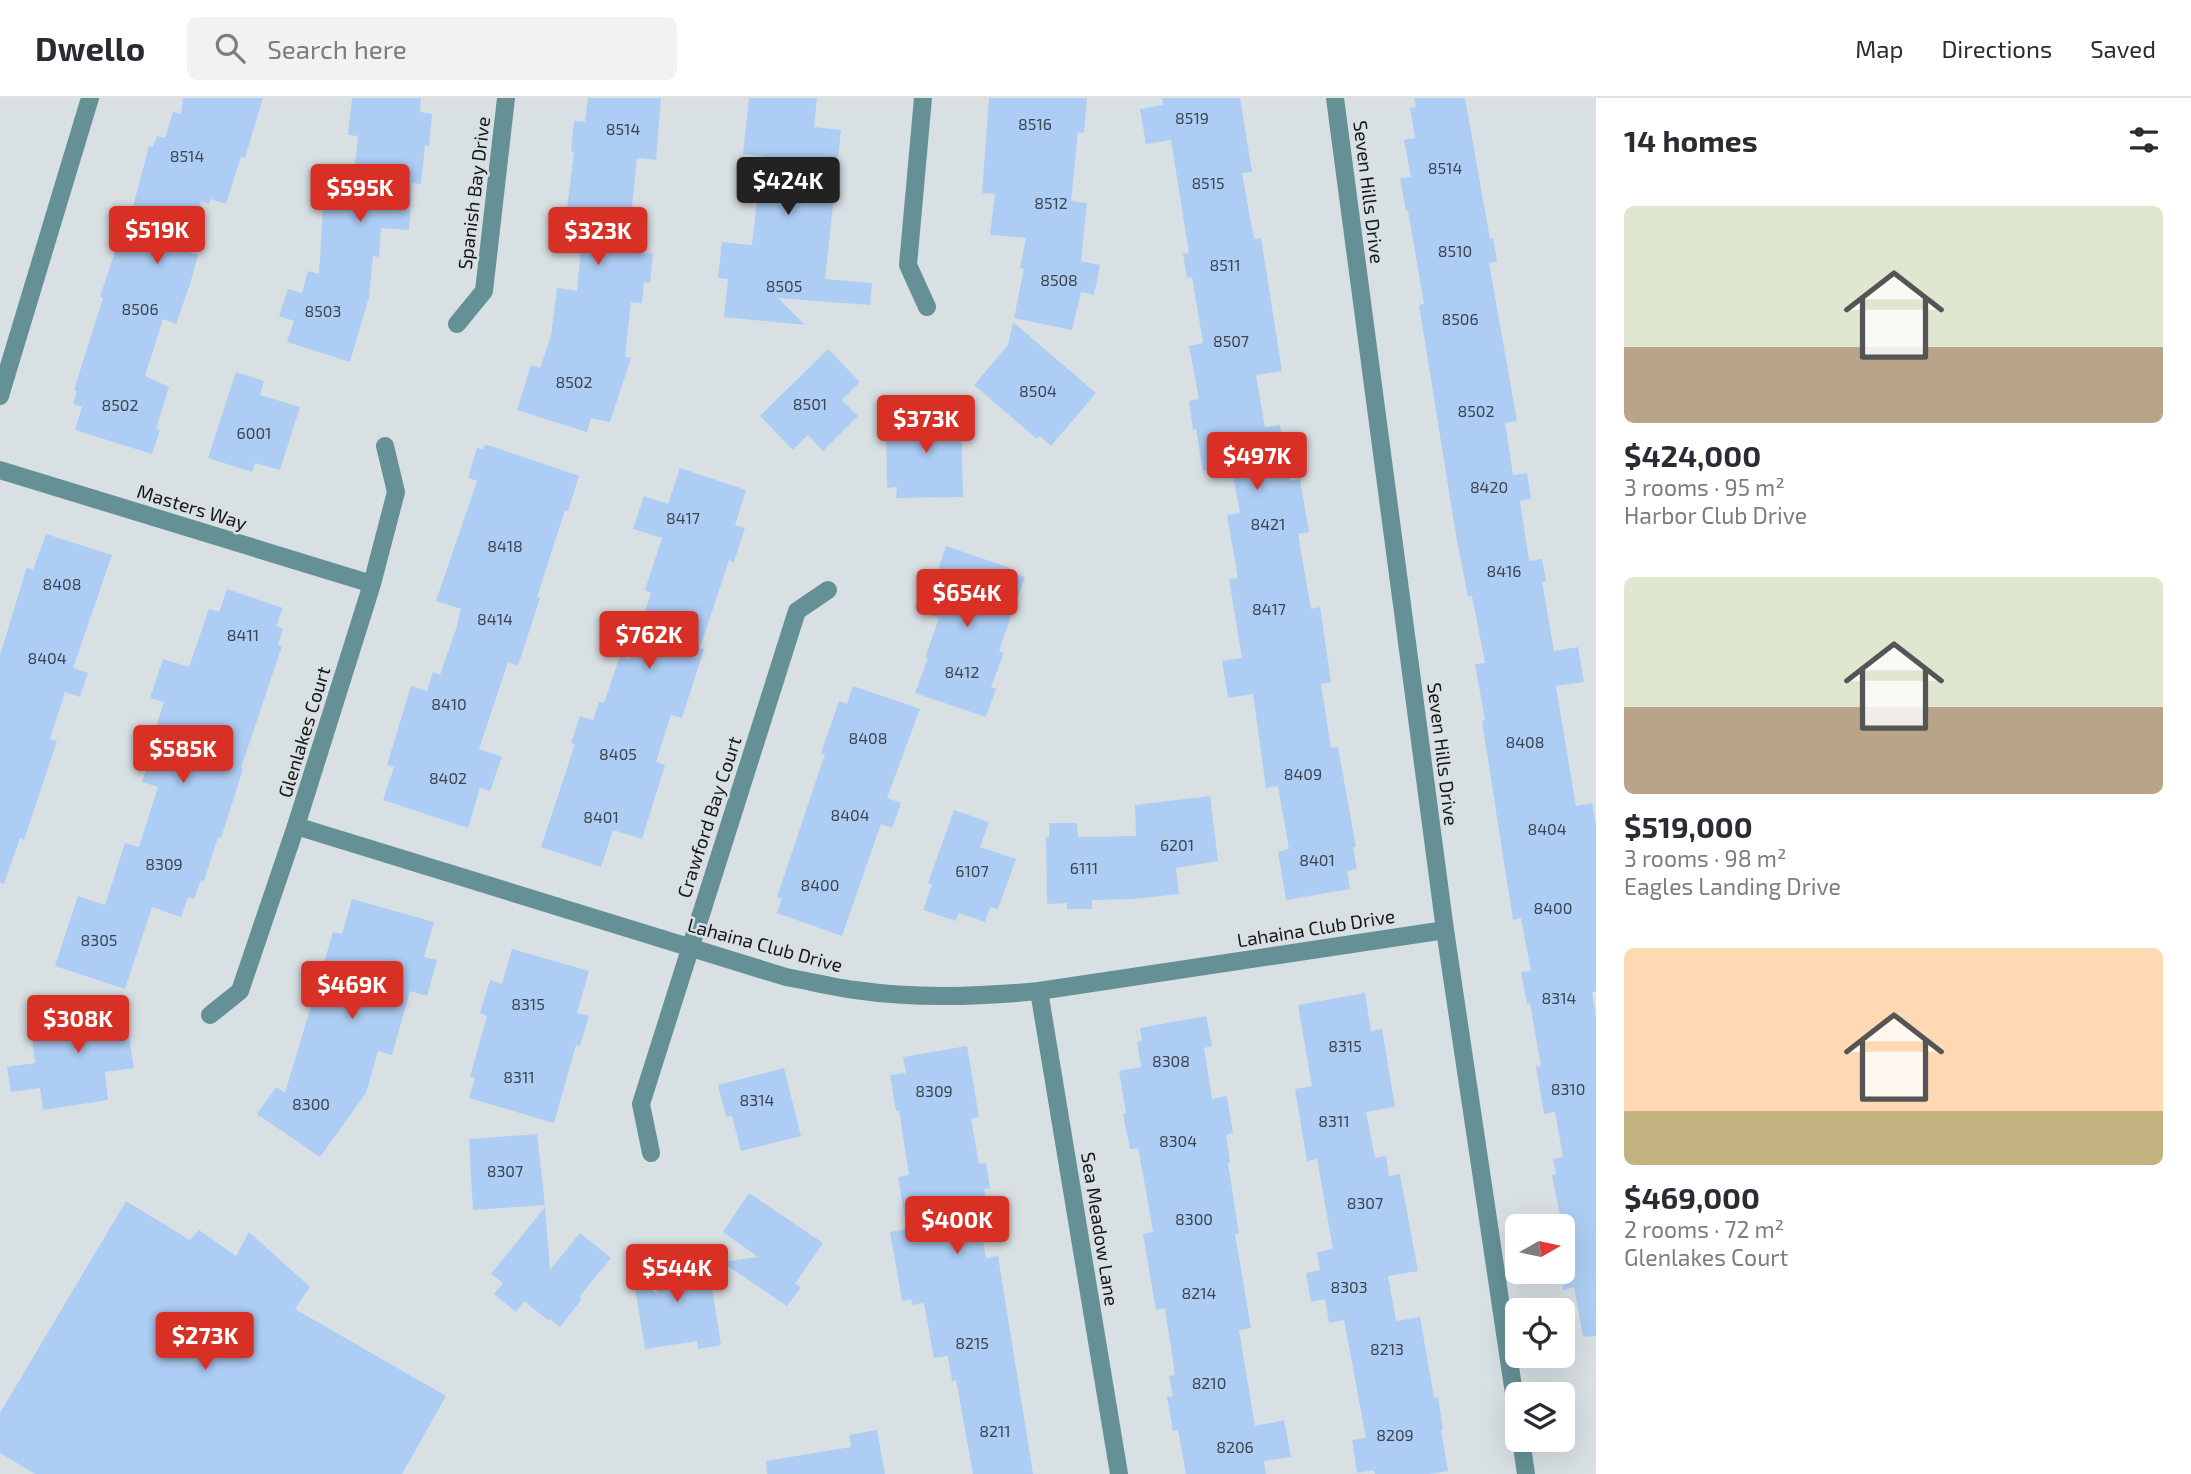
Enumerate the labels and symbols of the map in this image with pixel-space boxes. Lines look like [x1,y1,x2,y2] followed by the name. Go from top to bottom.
[1175,108,1209,127] house number: 8519
[1018,114,1052,133] house number: 8516
[453,115,494,271] street label: Spanish Bay Drive
[606,119,640,138] house number: 8514
[1349,119,1390,265] street label: Seven Hills Drive
[170,146,204,165] house number: 8514
[739,158,837,217] pin: $424K
[1428,158,1462,177] house number: 8514
[311,164,409,224] pin: $595K
[1191,173,1225,192] house number: 8515
[1034,193,1068,212] house number: 8512
[108,206,206,266] pin: $519K
[549,208,647,267] pin: $323K
[1438,241,1472,260] house number: 8510
[1209,255,1241,274] house number: 8511
[1040,270,1078,289] house number: 8508
[766,276,802,295] house number: 8505
[121,299,159,318] house number: 8506
[305,301,341,320] house number: 8503
[1441,309,1479,328] house number: 8506
[1213,331,1249,350] house number: 8507
[556,372,592,391] house number: 8502
[1019,381,1057,400] house number: 8504
[793,394,827,413] house number: 8501
[102,395,138,414] house number: 8502
[877,396,975,455] pin: $373K
[1458,401,1494,420] house number: 8502
[237,423,271,442] house number: 6001
[1208,432,1306,492] pin: $497K
[1470,477,1508,496] house number: 8420
[134,479,250,534] street label: Masters Way
[666,508,700,527] house number: 8417
[1251,514,1285,533] house number: 8421
[487,536,523,555] house number: 8418
[1486,561,1522,580] house number: 8416
[918,570,1016,629] pin: $654K
[43,574,81,593] house number: 8408
[1252,599,1286,618] house number: 8417
[477,609,513,628] house number: 8414
[600,612,698,671] pin: $762K
[227,625,259,644] house number: 8411
[27,648,67,667] house number: 8404
[945,662,979,681] house number: 8412
[273,664,334,800] street label: Glenlakes Court
[1423,681,1464,827] street label: Seven Hills Drive
[431,694,467,713] house number: 8410
[134,726,232,785] pin: $585K
[849,728,887,747] house number: 8408
[1506,732,1544,751] house number: 8408
[672,733,745,900] street label: Crawford Bay Court
[599,744,637,763] house number: 8405
[1284,764,1322,783] house number: 8409
[429,768,467,787] house number: 8402
[830,805,870,824] house number: 8404
[583,807,619,826] house number: 8401
[1527,819,1567,838] house number: 8404
[1160,835,1194,854] house number: 6201
[1299,850,1335,869] house number: 8401
[145,854,183,873] house number: 8309
[1070,858,1098,877] house number: 6111
[955,861,989,880] house number: 6107
[801,875,839,894] house number: 8400
[1534,898,1572,917] house number: 8400
[1235,904,1397,951] street label: Lahaina Club Drive
[685,913,845,976] street label: Lahaina Club Drive
[81,930,117,949] house number: 8305
[303,962,401,1021] pin: $469K
[1542,988,1577,1007] house number: 8314
[511,994,545,1013] house number: 8315
[29,996,127,1055] pin: $308K
[1328,1036,1362,1055] house number: 8315
[1152,1051,1190,1070] house number: 8308
[503,1067,535,1086] house number: 8311
[1551,1079,1585,1098] house number: 8310
[915,1081,953,1100] house number: 8309
[740,1090,775,1109] house number: 8314
[292,1094,330,1113] house number: 8300
[1318,1111,1350,1130] house number: 8311
[1159,1131,1197,1150] house number: 8304
[1077,1150,1124,1307] street label: Sea Meadow Lane
[487,1161,523,1180] house number: 8307
[1347,1193,1383,1212] house number: 8307
[908,1196,1006,1256] pin: $400K
[1175,1209,1213,1228] house number: 8300
[1505,1214,1575,1284] north arrow
[628,1244,726,1304] pin: $544K
[1330,1277,1368,1296] house number: 8303
[1182,1283,1217,1302] house number: 8214
[156,1312,254,1372] pin: $273K
[955,1333,989,1352] house number: 8215
[1370,1339,1404,1358] house number: 8213
[1192,1373,1226,1392] house number: 8210
[979,1421,1011,1440] house number: 8211
[1376,1425,1414,1444] house number: 8209
[1216,1437,1254,1456] house number: 8206

